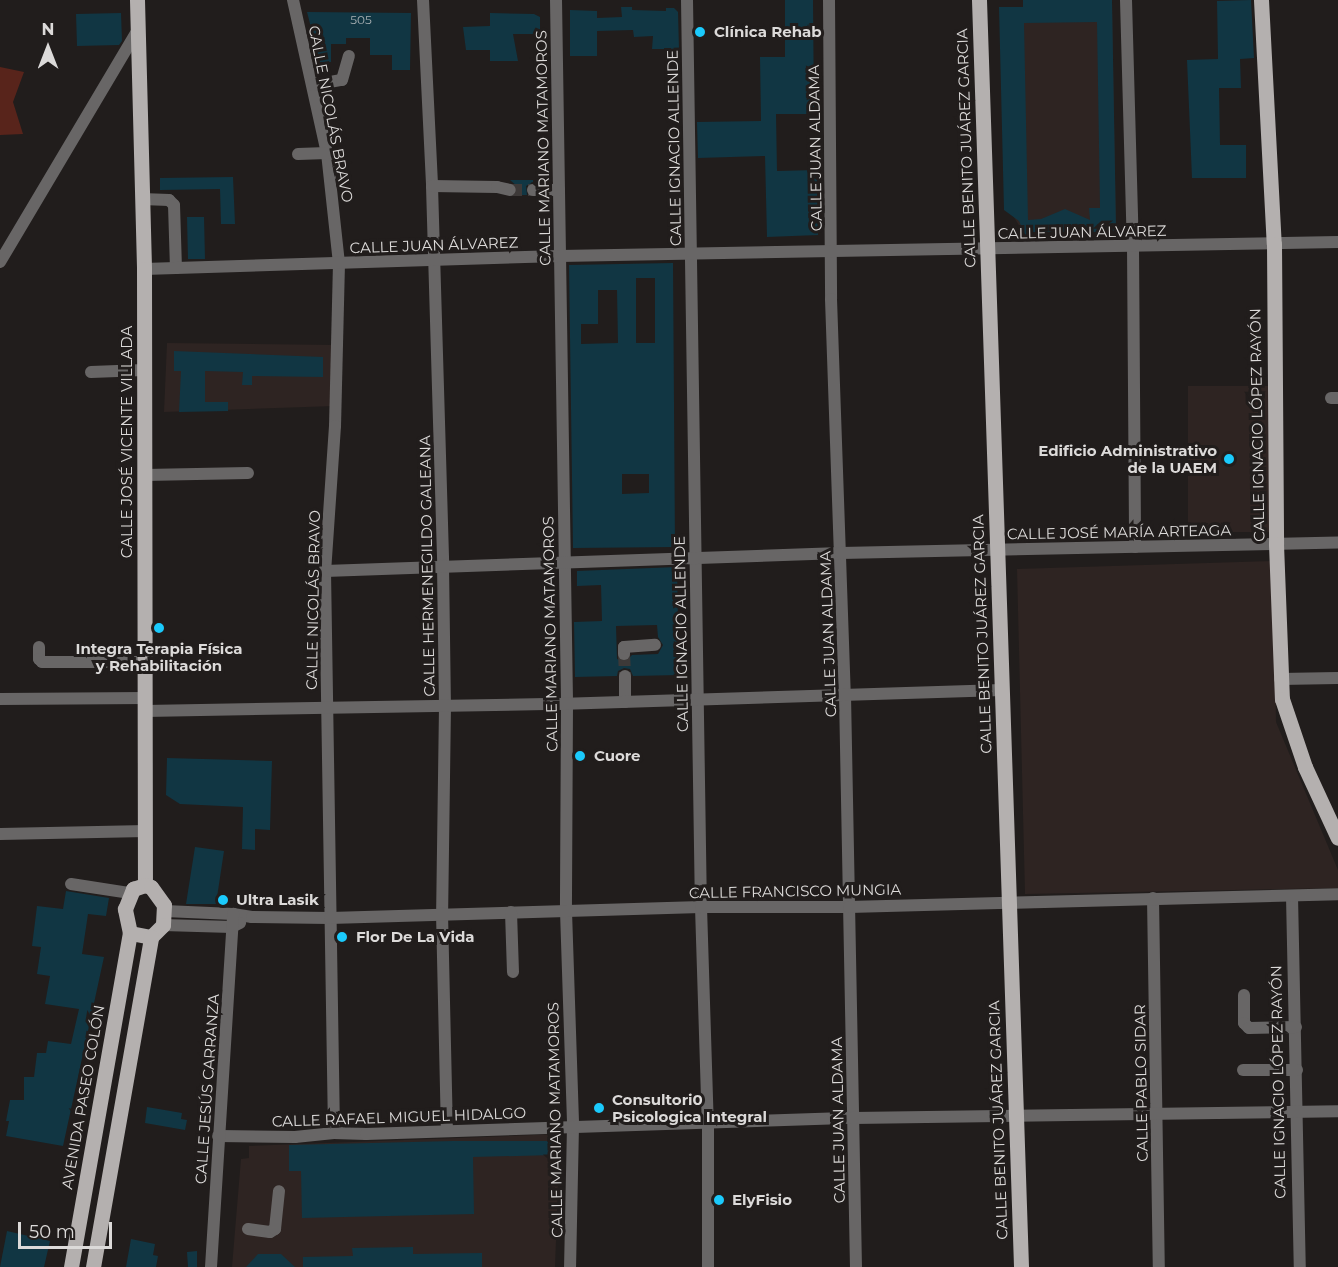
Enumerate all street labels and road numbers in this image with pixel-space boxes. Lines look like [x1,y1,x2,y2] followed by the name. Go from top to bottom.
[305,24,357,204] street label: CALLE NICOLÁS BRAVO
[953,28,979,268] street label: CALLE BENITO JUÁREZ GARCIA
[532,30,554,266] street label: CALLE MARIANO MATAMOROS
[663,50,685,246] street label: CALLE IGNACIO ALLENDE
[805,65,825,231] street label: CALLE JUAN ALDAMA
[997,222,1167,242] street label: CALLE JUAN ÁLVAREZ
[349,233,519,257] street label: CALLE JUAN ÁLVAREZ
[1246,308,1268,542] street label: CALLE IGNACIO LÓPEZ RAYÓN
[118,326,136,558] street label: CALLE JOSÉ VICENTE VILLADA
[416,435,438,697] street label: CALLE HERMENEGILDO GALEANA
[302,510,324,690] street label: CALLE NICOLÁS BRAVO
[969,514,995,754] street label: CALLE BENITO JUÁREZ GARCIA
[539,516,561,752] street label: CALLE MARIANO MATAMOROS
[1007,521,1231,543] street label: CALLE JOSÉ MARÍA ARTEAGA
[670,536,692,732] street label: CALLE IGNACIO ALLENDE
[816,550,840,718] street label: CALLE JUAN ALDAMA
[689,880,901,902] street label: CALLE FRANCISCO MUNGIA
[1267,965,1289,1199] street label: CALLE IGNACIO LÓPEZ RAYÓN
[191,993,223,1185] street label: CALLE JESÚS CARRANZA
[985,1000,1011,1240] street label: CALLE BENITO JUÁREZ GARCIA
[544,1002,566,1238] street label: CALLE MARIANO MATAMOROS
[58,1003,108,1191] street label: AVENIDA PASEO COLÓN
[1131,1004,1151,1162] street label: CALLE PABLO SIDAR
[828,1037,848,1203] street label: CALLE JUAN ALDAMA
[271,1104,527,1130] street label: CALLE RAFAEL MIGUEL HIDALGO

